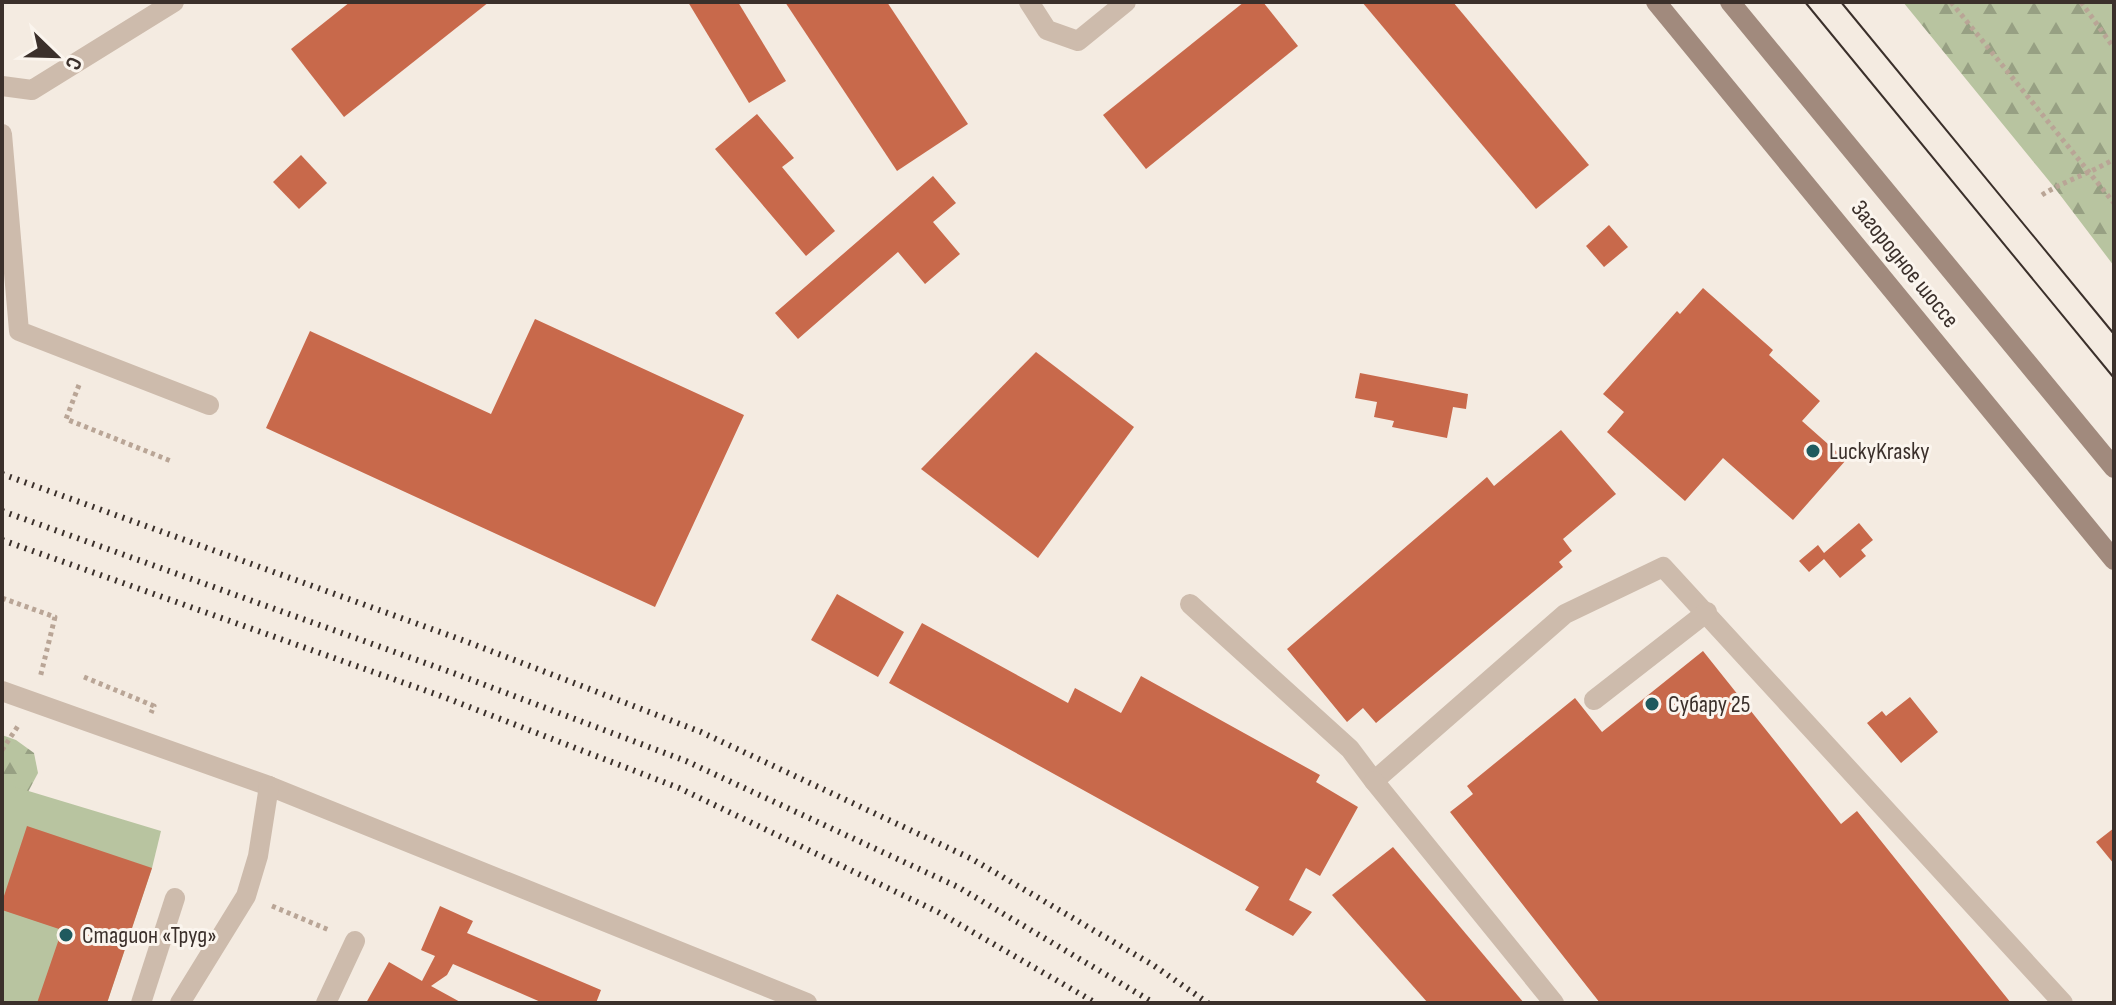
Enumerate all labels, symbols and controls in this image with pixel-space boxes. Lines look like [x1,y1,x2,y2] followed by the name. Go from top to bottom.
[16,16,96,96] north arrow
[58,53,88,74] text: С
[1845,194,1965,334] street label: Загородное шоссе
[1829,437,1929,466] place label: LuckyKrasky
[1804,442,1822,460] marker: LuckyKrasky
[1668,690,1750,719] place label: Субару 25
[1643,695,1661,713] marker: Субару 25
[82,921,217,950] place label: Стадион «Труд»
[57,926,75,944] marker: Стадион «Труд»

